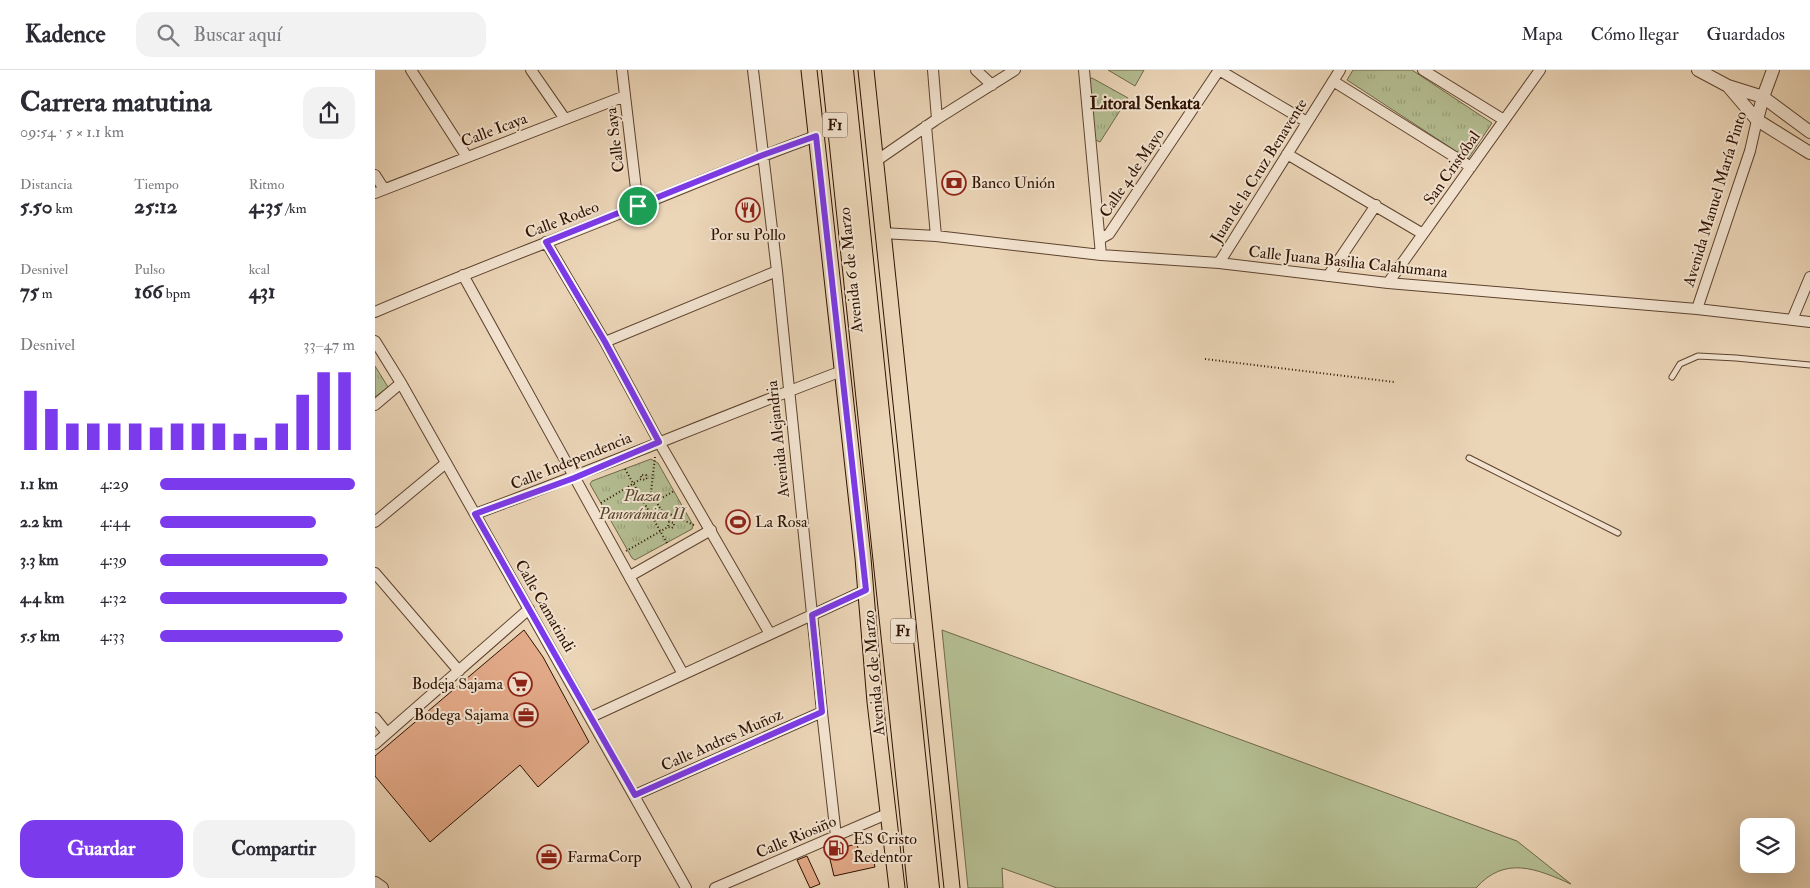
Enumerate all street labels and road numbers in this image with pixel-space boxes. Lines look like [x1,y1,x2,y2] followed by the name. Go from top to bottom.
[1206,95,1313,248] street label: Juan de la Cruz Benavente
[601,106,629,174] street label: Calle Saya
[458,108,530,152] street label: Calle Icaya
[1678,108,1751,290] street label: Avenida Manuel María Pinto
[823,112,847,138] road number: F1
[1095,125,1169,221] street label: Calle 4 de Mayo
[1419,127,1485,209] street label: San Cristóbal
[522,197,602,243] street label: Calle Rodeo
[834,206,868,335] street label: Avenida 6 de Marzo
[1247,242,1449,283] street label: Calle Juana Basilia Calahumana
[762,379,794,499] street label: Avenida Alejandria
[508,427,635,495] street label: Calle Independencia
[510,556,580,656] street label: Calle Camatindi
[859,609,890,738] street label: Avenida 6 de Marzo
[891,618,915,644] road number: F1
[658,704,786,776] street label: Calle Andres Muñoz
[753,811,839,863] street label: Calle Riosiño

